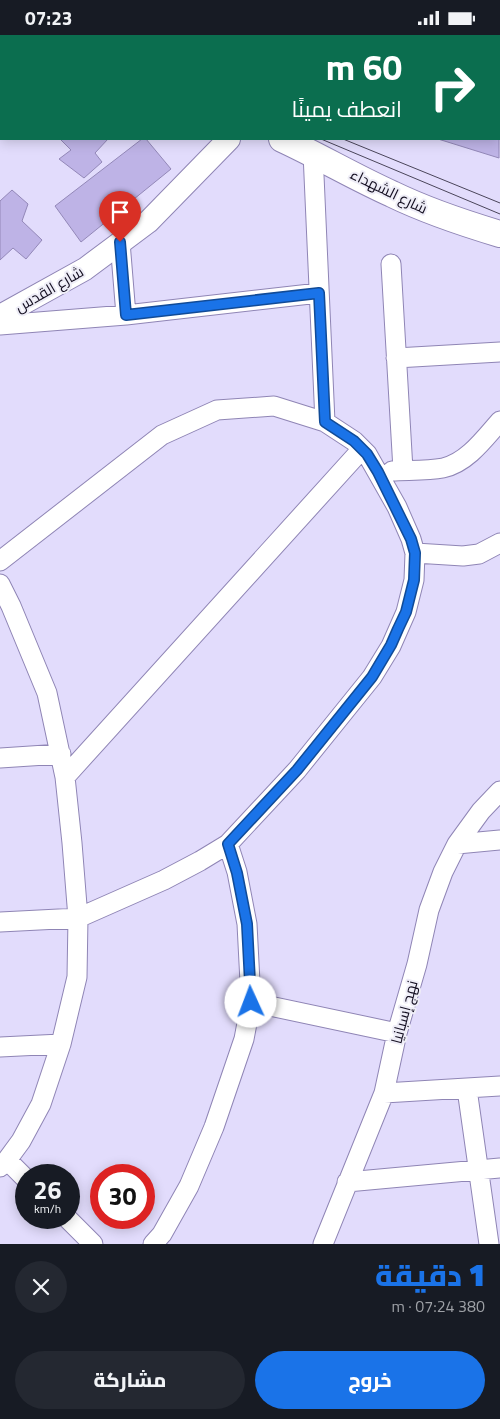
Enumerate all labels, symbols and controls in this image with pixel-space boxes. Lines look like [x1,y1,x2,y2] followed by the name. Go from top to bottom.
[25,3,72,32] text: 07:23
[326,40,402,94] text: 60 m
[420,55,485,120] icon: right
[292,92,402,126] text: انعطف يمينًا
[346,162,432,220] street label: شارع الشهداء
[99,191,141,242] pin
[106,198,134,226] icon: arrive
[10,260,88,318] street label: شارع القدس
[224,975,276,1027] position arrow
[385,978,423,1046] street label: نهج إسبانيا
[90,1164,155,1229] speed limit sign: 30
[33,1171,62,1209] text: 26
[34,1199,61,1218] text: km/h
[375,1252,485,1298] text: 1 دقيقة
[15,1261,67,1313] button: close
[391,1294,485,1318] text: 380 m · 07:24
[15,1351,245,1409] button: مشاركة
[255,1351,485,1409] button: خروج

